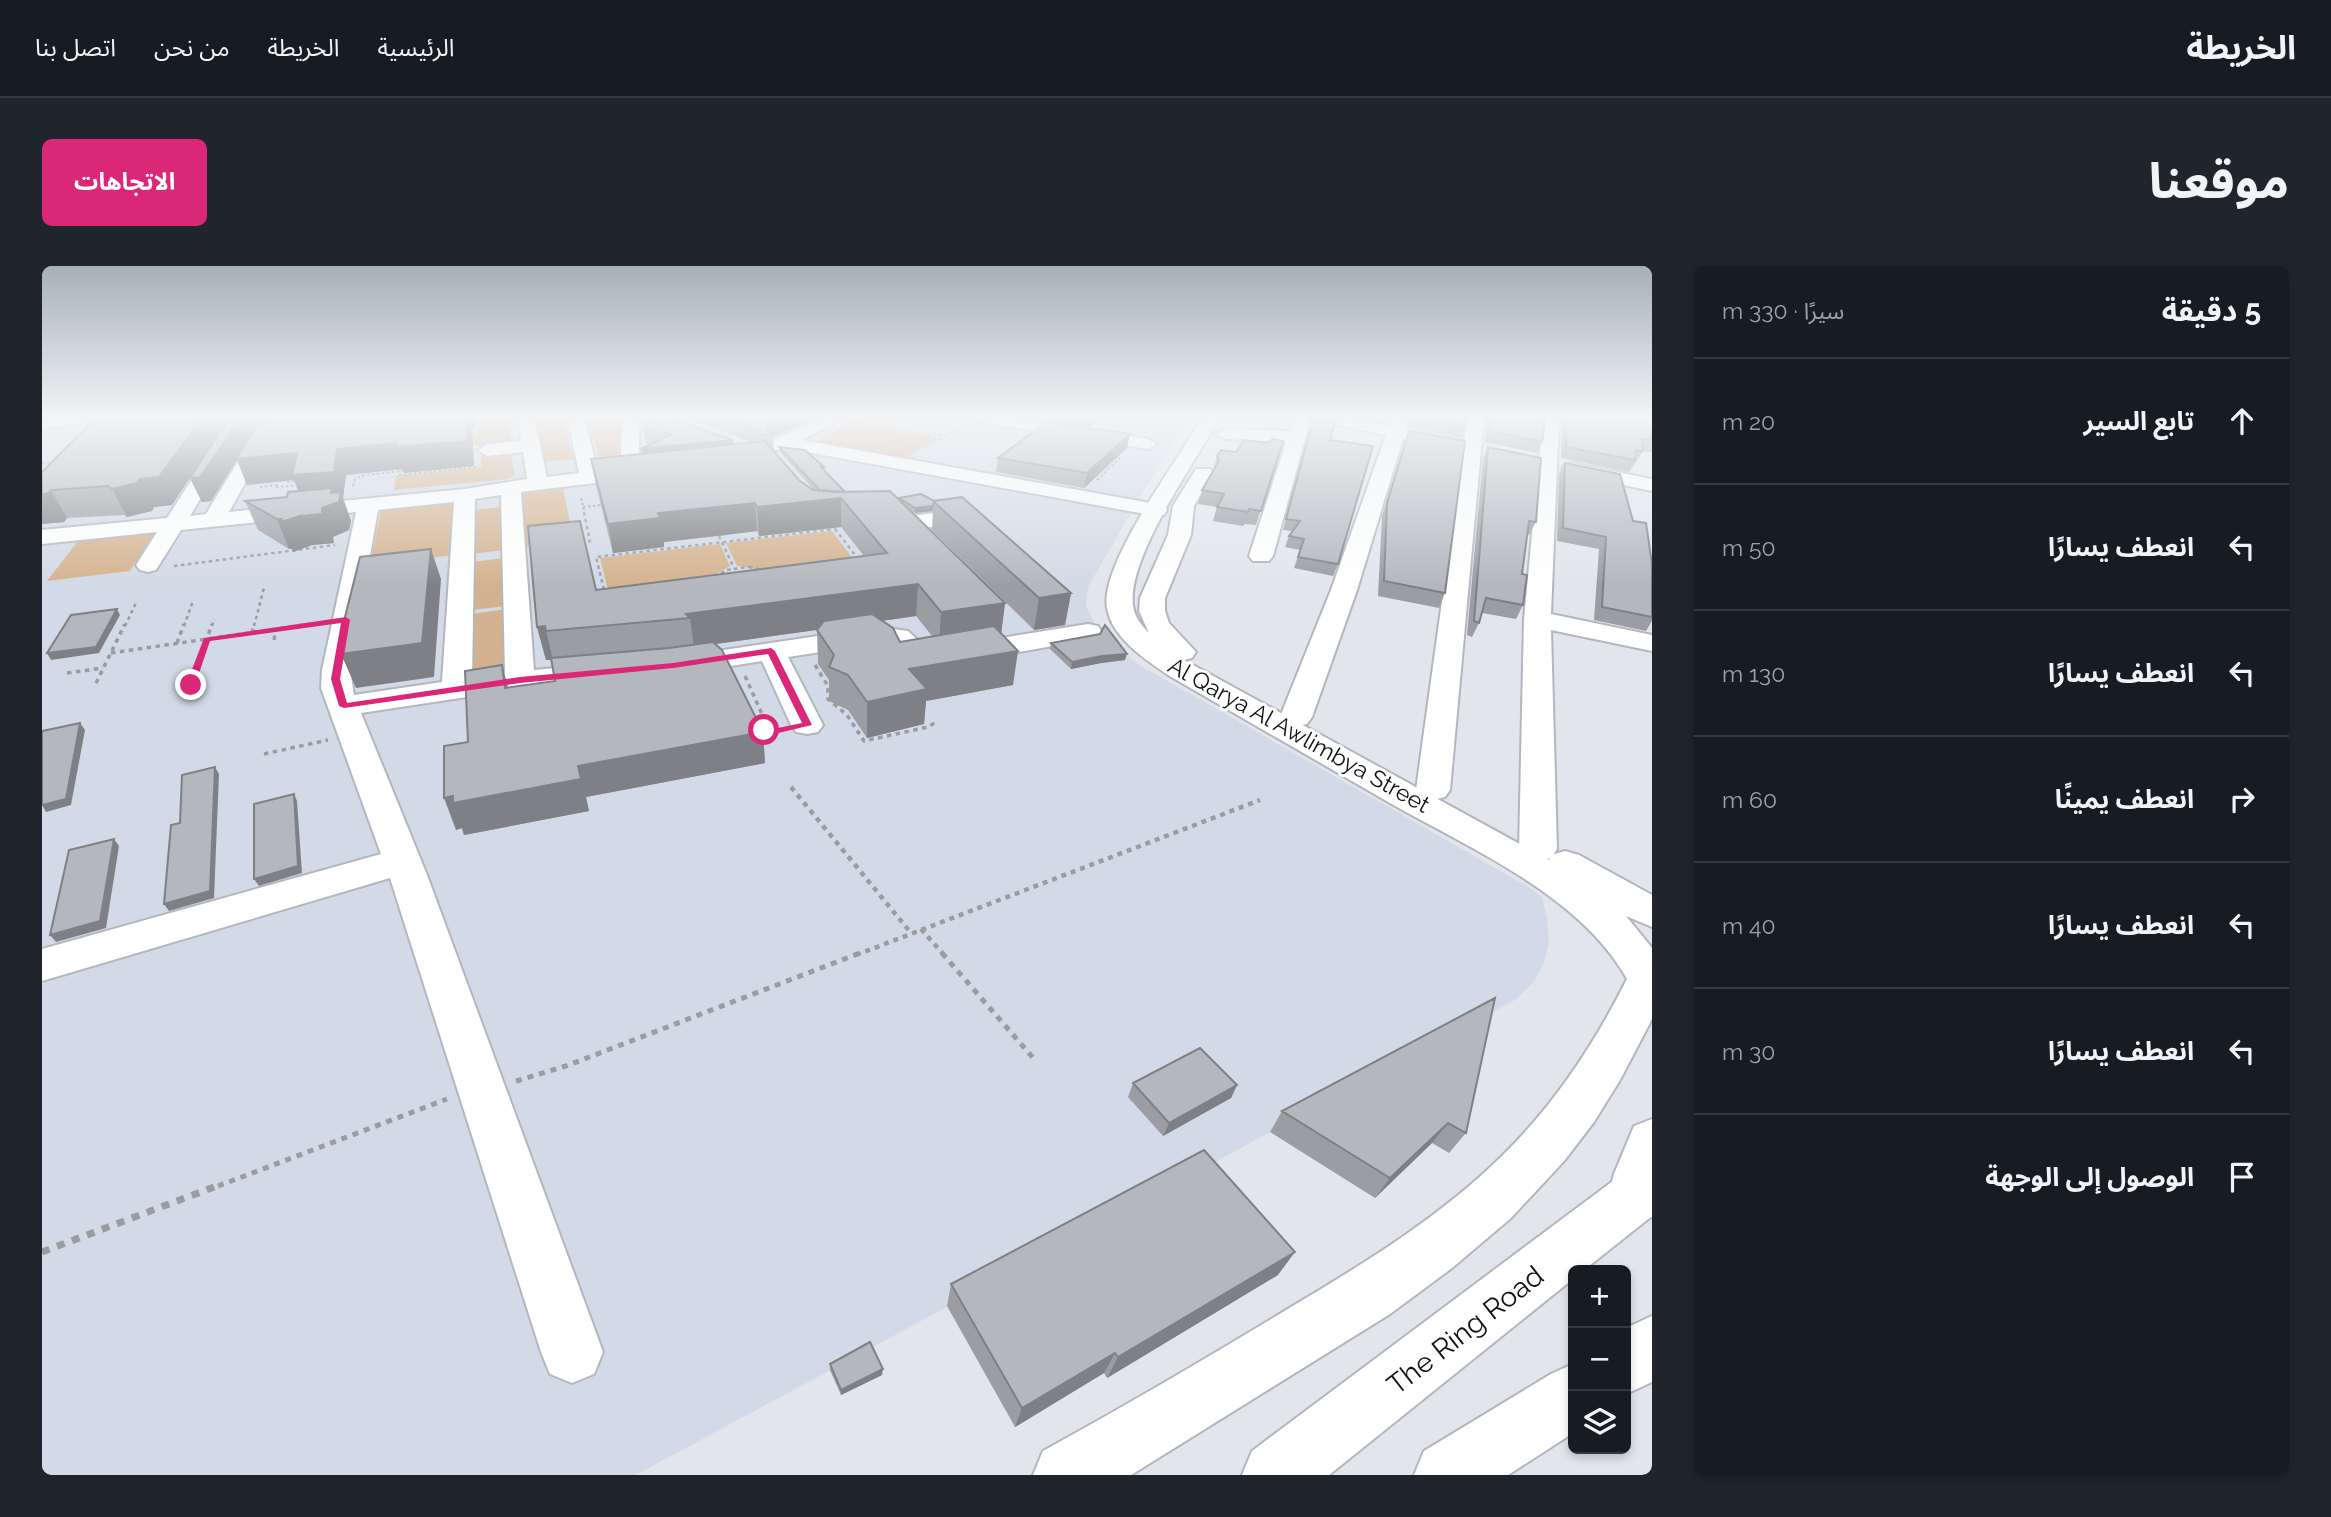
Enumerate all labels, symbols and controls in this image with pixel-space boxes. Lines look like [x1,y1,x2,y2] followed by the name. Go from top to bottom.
[2186,28,2296,67] text: الخريطة
[35,33,116,62] text: اتصل بنا
[154,33,230,62] text: من نحن
[268,33,339,62] text: الخريطة
[377,33,455,62] text: الرئيسية
[42,139,207,226] button: الاتجاهات
[2149,152,2289,209] text: موقعنا
[2162,293,2261,328] text: 5 دقيقة
[1722,297,1844,324] text: سيرًا · 330 m
[2223,402,2261,440] icon: ahead
[2083,406,2194,436] text: تابع السير
[1722,408,1775,435] text: 20 m
[2223,528,2261,566] icon: left
[2048,532,2194,562] text: انعطف يسارًا
[1722,534,1776,561] text: 50 m
[1164,651,1435,818] street label: Al Qarya Al Awlimbya Street
[2223,654,2261,692] icon: left
[2048,658,2194,688] text: انعطف يسارًا
[1722,660,1785,687] text: 130 m
[175,669,206,700] route end
[748,714,779,745] route start
[2223,780,2261,818] icon: right
[2055,784,2194,814] text: انعطف يمينًا
[1722,786,1777,813] text: 60 m
[2223,906,2261,944] icon: left
[2048,910,2194,940] text: انعطف يسارًا
[1722,912,1776,939] text: 40 m
[2223,1032,2261,1070] icon: left
[2048,1036,2194,1066] text: انعطف يسارًا
[1722,1038,1775,1065] text: 30 m
[2223,1158,2261,1196] icon: arrive
[1985,1162,2194,1192] text: الوصول إلى الوجهة
[1381,1259,1550,1402] street label: The Ring Road
[1568,1265,1631,1454] map controls
[1568,1265,1631,1328] button: +
[1568,1328,1631,1391] button: −
[1568,1391,1631,1454] button: layers

